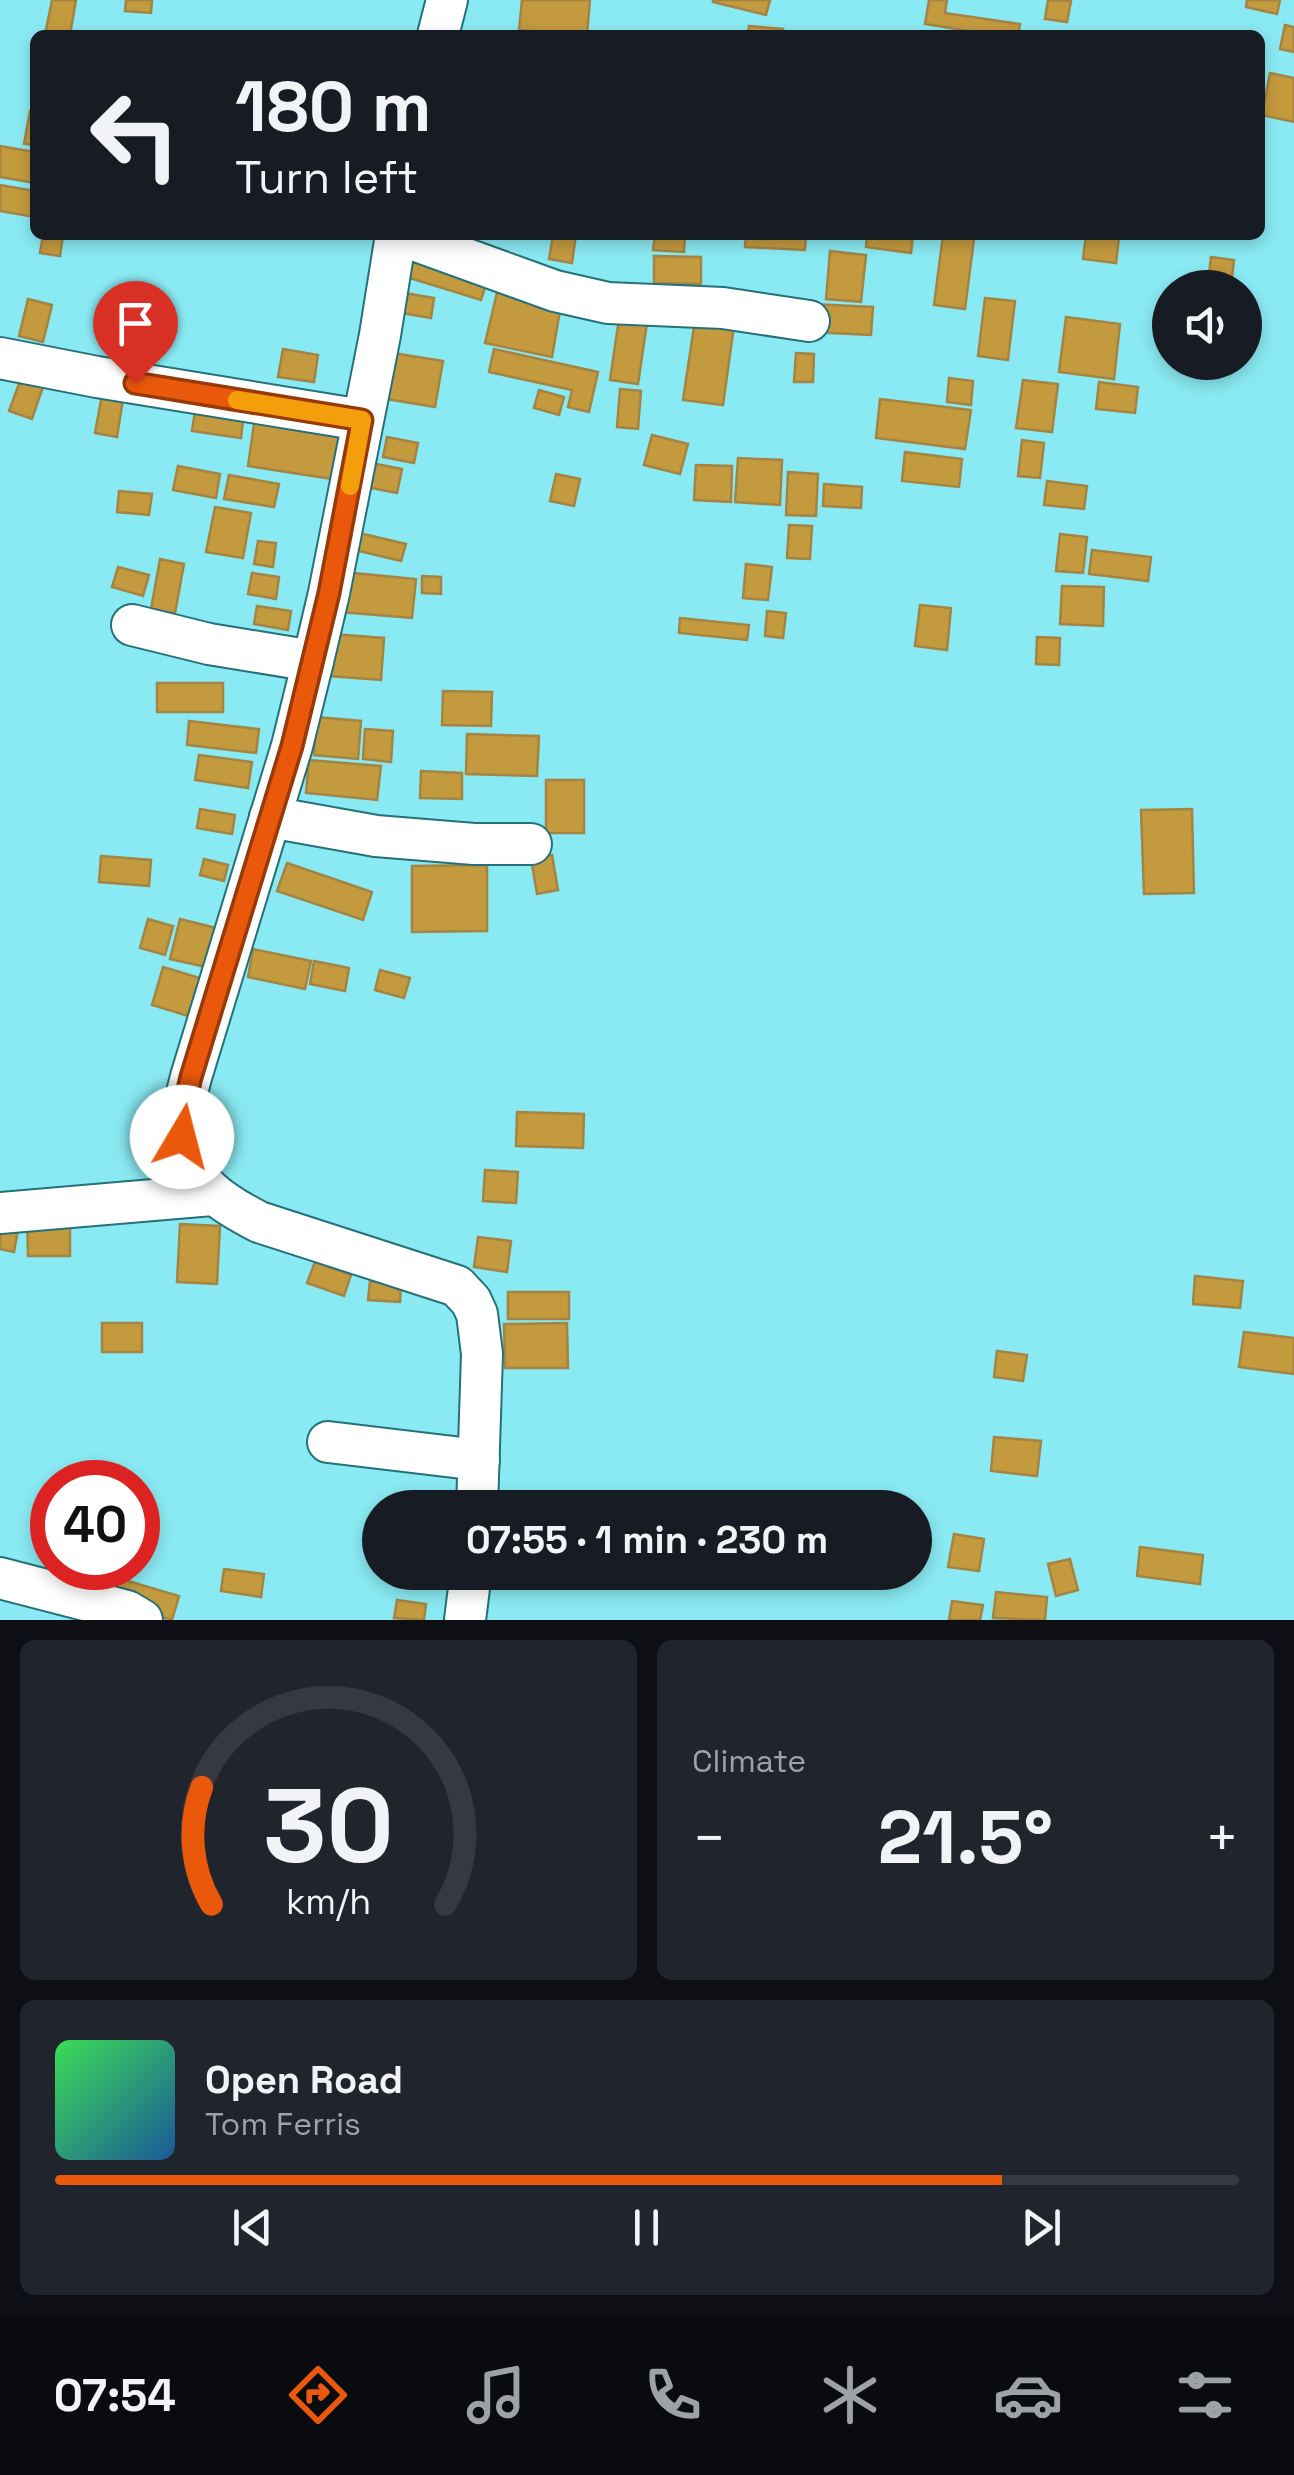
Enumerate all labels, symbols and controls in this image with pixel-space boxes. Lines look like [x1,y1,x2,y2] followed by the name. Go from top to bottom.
[235,62,432,151] text: 180 m
[70,70,200,200] icon: left
[235,149,418,206] text: Turn left
[1152,270,1262,380] map controls
[1152,270,1262,380] button: sound
[93,281,178,384] pin
[108,296,163,351] icon: arrive
[130,1085,234,1189] position arrow
[30,1460,160,1590] speed limit sign: 40
[466,1516,828,1564] text: 07:55 · 1 min · 230 m
[692,1741,806,1781] text: Climate
[263,1760,394,1892] text: 30
[878,1789,1053,1885] text: 21.5°
[692,1803,726,1873] text: −
[1205,1803,1239,1873] text: +
[286,1879,371,1924] text: km/h
[205,2056,403,2104] text: Open Road
[205,2104,361,2144] text: Tom Ferris
[225,2200,280,2255] icon: previous
[619,2200,674,2255] icon: pause
[1014,2200,1069,2255] icon: next
[283,2360,353,2430] icon: directions
[461,2360,531,2430] icon: music
[638,2360,708,2430] icon: phone
[815,2360,885,2430] icon: climate
[993,2360,1063,2430] icon: car
[1170,2360,1240,2430] icon: filters
[54,2367,176,2424] text: 07:54

